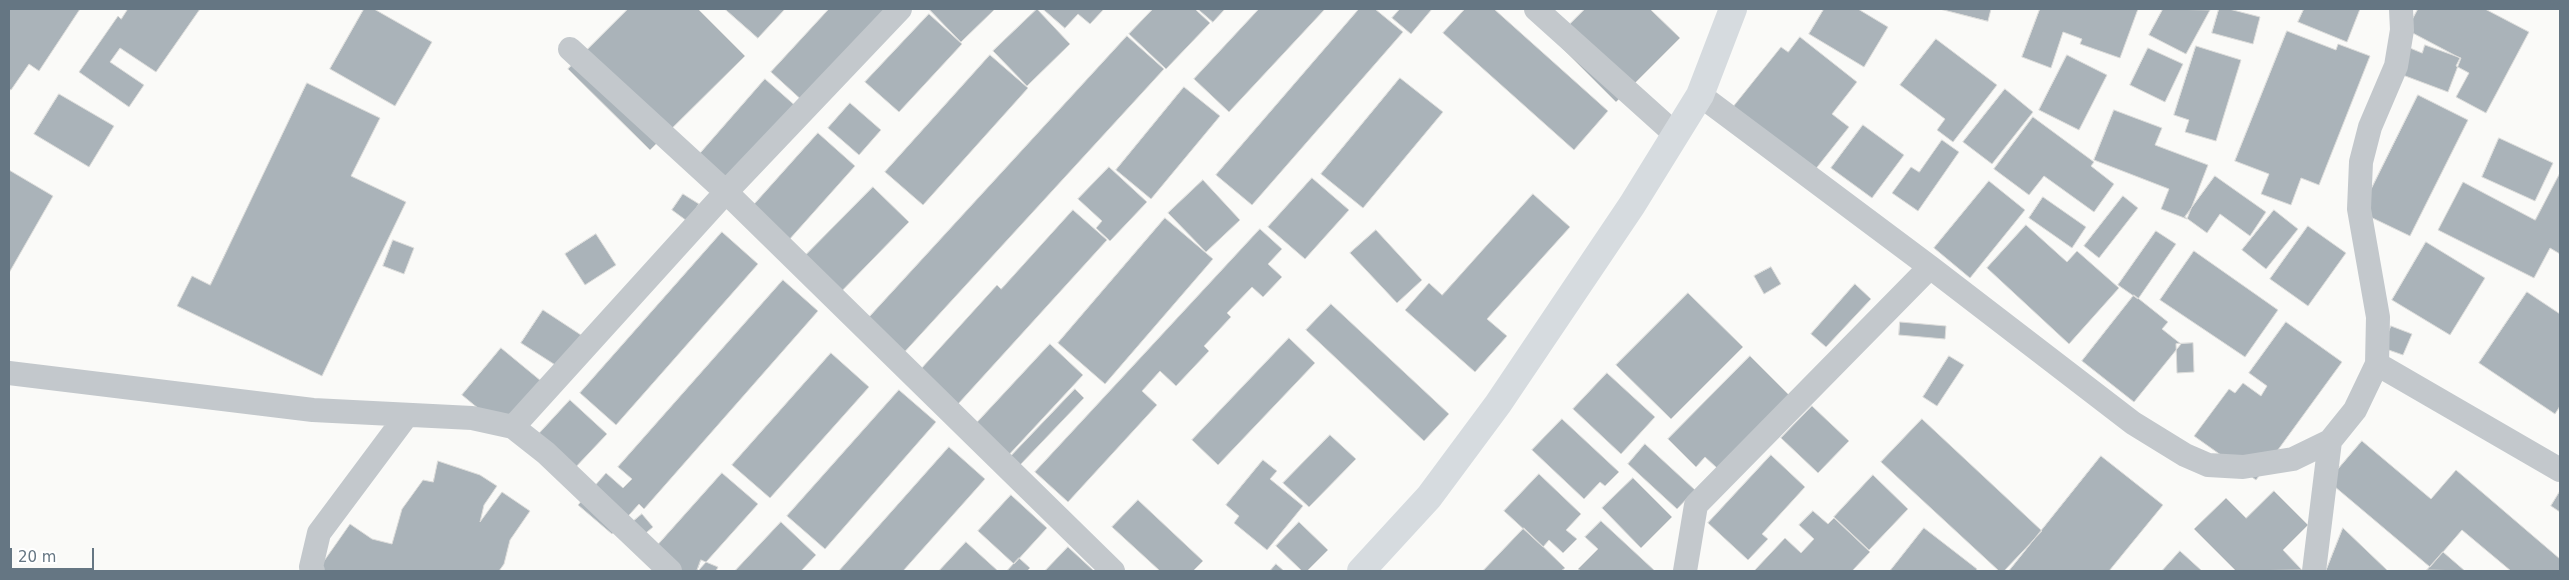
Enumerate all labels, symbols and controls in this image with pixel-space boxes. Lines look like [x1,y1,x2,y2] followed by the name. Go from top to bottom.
[12,538,96,570] scale bar
[18,548,56,566] text: 20 m

